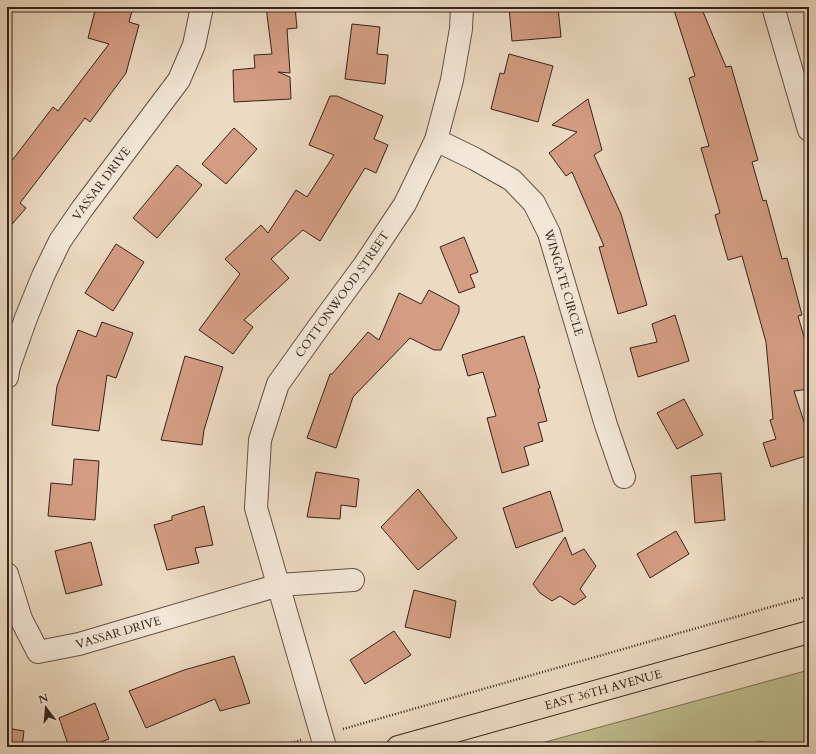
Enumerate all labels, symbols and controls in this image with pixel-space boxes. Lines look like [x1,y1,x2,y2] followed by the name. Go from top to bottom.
[69,144,134,224] street label: VASSAR DRIVE
[540,226,587,338] street label: WINGATE CIRCLE
[292,228,393,361] street label: COTTONWOOD STREET
[74,612,163,653] street label: VASSAR DRIVE
[543,666,663,714] street label: EAST 36TH AVENUE
[26,688,66,728] north arrow
[37,690,50,707] text: N

